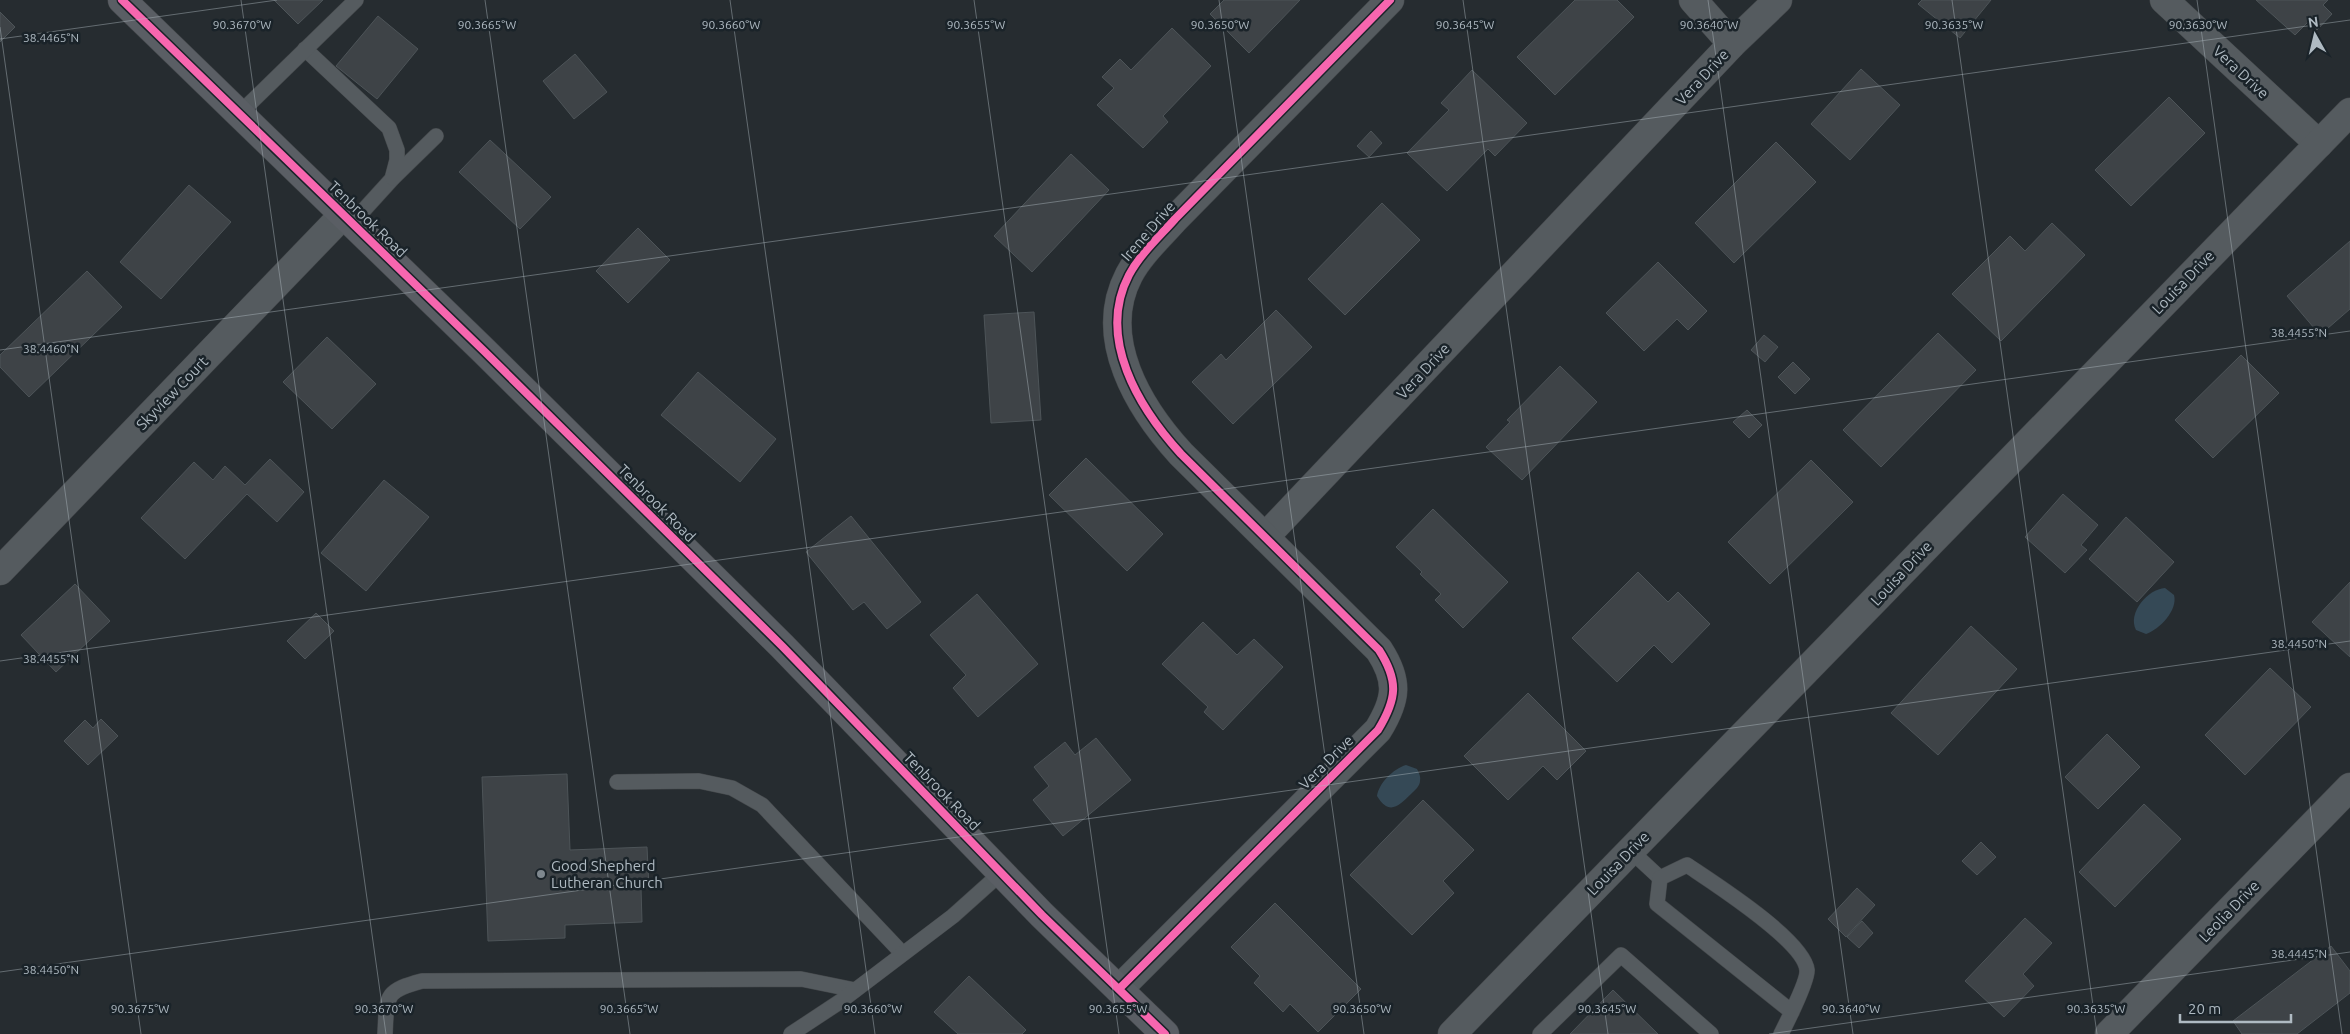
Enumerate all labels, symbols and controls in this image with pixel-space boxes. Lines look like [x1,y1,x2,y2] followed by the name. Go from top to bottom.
[2290,10,2340,60] north arrow
[2307,13,2319,31] text: N
[213,18,271,31] text: 90.3670°W
[458,18,516,31] text: 90.3665°W
[702,18,760,31] text: 90.3660°W
[947,18,1005,31] text: 90.3655°W
[1191,18,1249,31] text: 90.3650°W
[1436,18,1494,31] text: 90.3645°W
[1680,18,1738,31] text: 90.3640°W
[1925,18,1983,31] text: 90.3635°W
[2169,18,2227,31] text: 90.3630°W
[23,31,79,44] text: 38.4465°N
[2210,42,2272,102] street label: Vera Drive
[1672,46,1732,108] street label: Vera Drive
[325,177,411,261] street label: Tenbrook Road
[1117,198,1179,264] street label: Irene Drive
[2148,247,2218,317] street label: Louisa Drive
[2271,326,2327,339] text: 38.4455°N
[1393,340,1453,402] street label: Vera Drive
[23,342,79,355] text: 38.4460°N
[133,353,211,433] street label: Skyview Court
[615,461,699,545] street label: Tenbrook Road
[1867,537,1935,609] street label: Louisa Drive
[2271,637,2327,650] text: 38.4450°N
[23,652,79,665] text: 38.4455°N
[1295,731,1357,793] street label: Vera Drive
[900,748,984,834] street label: Tenbrook Road
[1583,828,1653,898] street label: Louisa Drive
[551,857,663,891] place label: Good Shepherd Lutheran Church
[535,868,547,880] marker: Good Shepherd Lutheran Church
[2195,877,2263,945] street label: Leolia Drive
[2271,947,2327,960] text: 38.4445°N
[23,963,79,976] text: 38.4450°N
[2180,992,2291,1024] scale bar
[2188,1000,2221,1017] text: 20 m
[111,1002,169,1015] text: 90.3675°W
[355,1002,413,1015] text: 90.3670°W
[600,1002,658,1015] text: 90.3665°W
[844,1002,902,1015] text: 90.3660°W
[1089,1002,1147,1015] text: 90.3655°W
[1333,1002,1391,1015] text: 90.3650°W
[1578,1002,1636,1015] text: 90.3645°W
[1822,1002,1880,1015] text: 90.3640°W
[2067,1002,2125,1015] text: 90.3635°W

